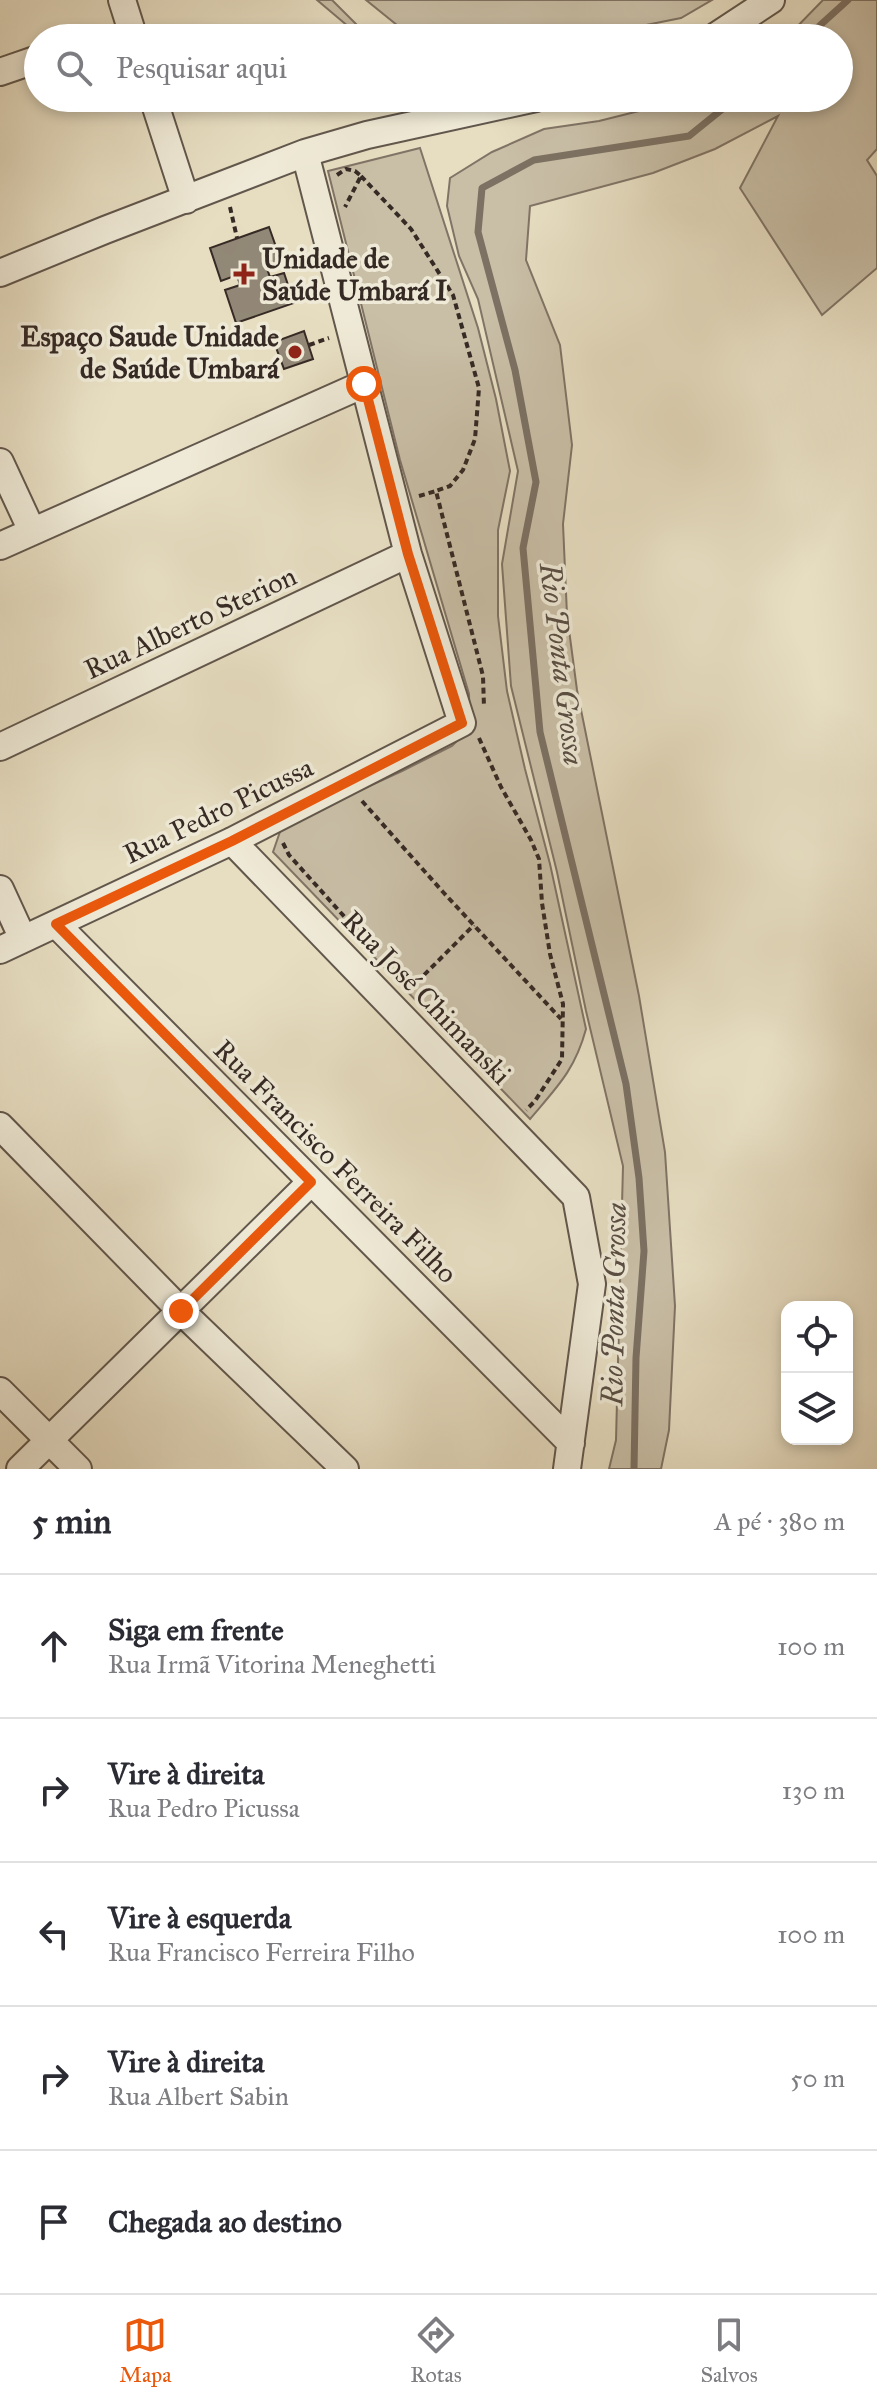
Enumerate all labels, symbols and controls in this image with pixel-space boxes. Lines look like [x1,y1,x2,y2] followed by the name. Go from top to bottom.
[24,24,853,112] search box
[52,46,96,90] icon: search
[116,50,287,86] text: Pesquisar aqui
[262,241,447,308] place label: Unidade de Saúde Umbará I
[233,263,255,285] marker: Unidade de Saúde Umbará I
[20,319,280,386] place label: Espaço Saude Unidade de Saúde Umbará
[286,343,304,361] marker: Espaço Saude Unidade de Saúde Umbará
[346,366,382,402] route start
[79,558,302,687] street label: Rua Alberto Sterion
[532,560,592,767] water label: Rio Ponta Grossa
[118,749,319,871] street label: Rua Pedro Picussa
[335,903,519,1092] street label: Rua José Chimanski
[206,1032,465,1291] street label: Rua Francisco Ferreira Filho
[594,1202,634,1407] water label: Rio Ponta Grossa
[163,1293,199,1329] route end
[781,1301,853,1445] map controls
[781,1301,853,1373] button: locate
[781,1373,853,1445] button: layers
[32,1501,111,1542] text: 5 min
[714,1505,845,1537] text: A pé · 380 m
[108,1612,284,1648] text: Siga em frente
[32,1624,76,1668] icon: ahead
[777,1630,845,1662] text: 100 m
[108,1648,436,1680] text: Rua Irmã Vitorina Meneghetti
[108,1756,264,1792] text: Vire à direita
[32,1768,76,1812] icon: right
[782,1774,845,1806] text: 130 m
[108,1792,300,1824] text: Rua Pedro Picussa
[108,1900,291,1936] text: Vire à esquerda
[32,1912,76,1956] icon: left
[777,1918,845,1950] text: 100 m
[108,1936,415,1968] text: Rua Francisco Ferreira Filho
[108,2044,264,2080] text: Vire à direita
[32,2056,76,2100] icon: right
[790,2062,845,2094] text: 50 m
[108,2080,289,2112] text: Rua Albert Sabin
[32,2200,76,2244] icon: arrive
[108,2204,342,2240] text: Chegada ao destino
[119,2313,172,2388] tab: Mapa
[410,2313,462,2388] tab: Rotas
[700,2313,758,2388] tab: Salvos

